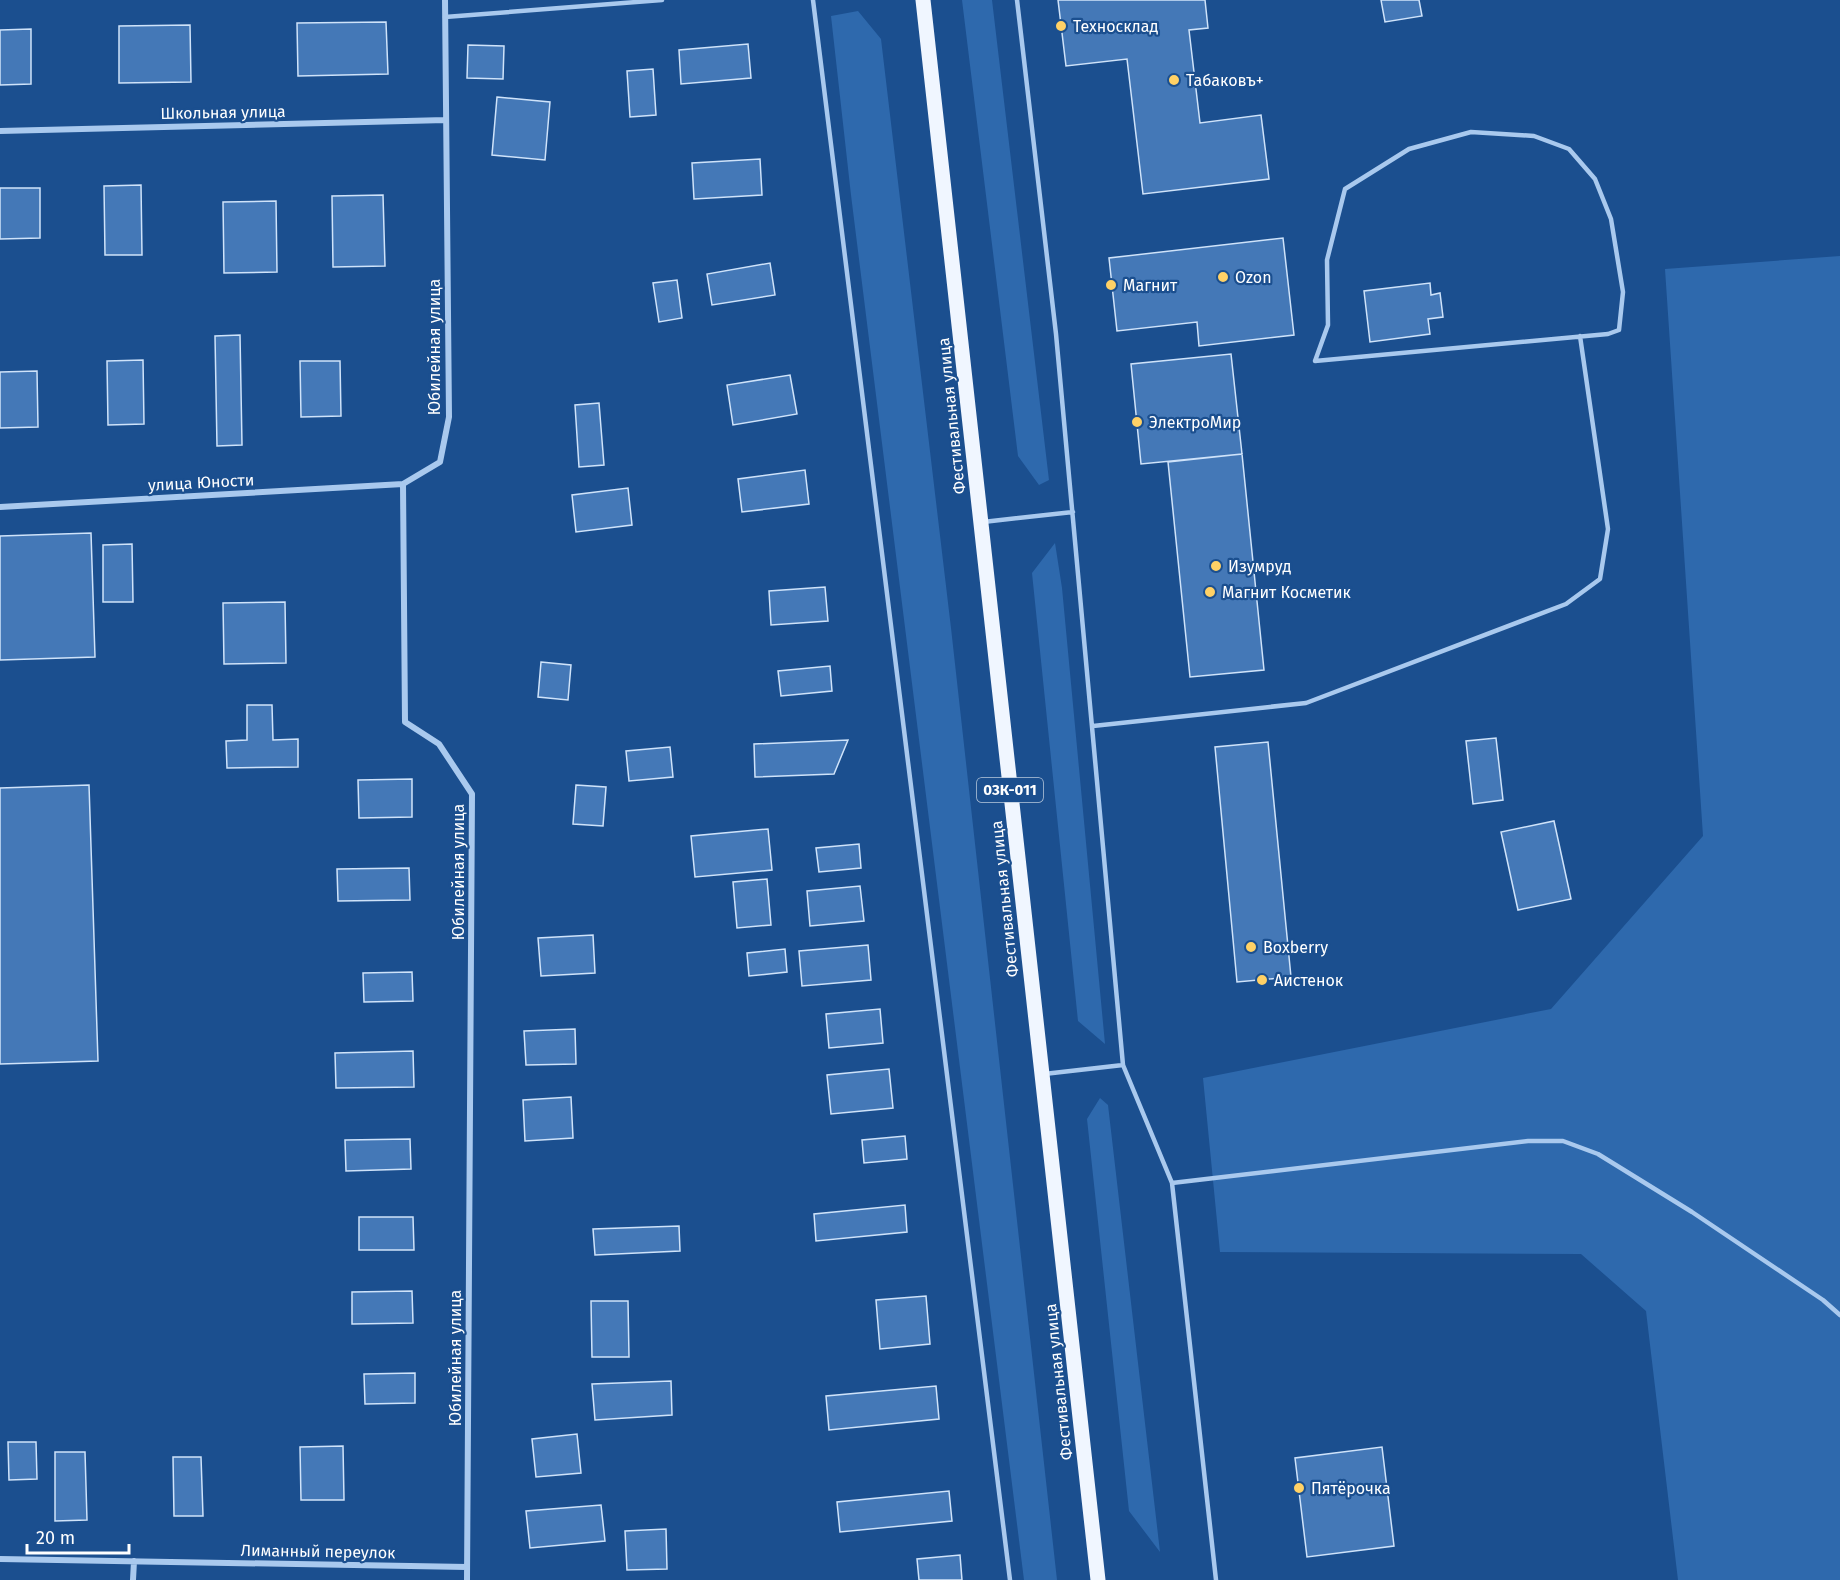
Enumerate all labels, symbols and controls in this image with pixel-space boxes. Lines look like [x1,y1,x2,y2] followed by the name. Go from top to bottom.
[1073,17,1158,36] place label: Техносклад
[1054,19,1068,33] marker: Техносклад
[1186,71,1264,90] place label: Табаковъ+
[1167,73,1181,87] marker: Табаковъ+
[160,102,286,123] street label: Школьная улица
[1235,268,1272,287] place label: Ozon
[1216,270,1230,284] marker: Ozon
[1123,276,1178,295] place label: Магнит
[1104,278,1118,292] marker: Магнит
[425,279,444,415] street label: Юбилейная улица
[934,337,969,495] street label: Фестивальная улица
[1149,413,1241,432] place label: ЭлектроМир
[1130,415,1144,429] marker: ЭлектроМир
[147,470,255,495] street label: улица Юности
[1228,557,1291,576] place label: Изумруд
[1209,559,1223,573] marker: Изумруд
[1222,583,1352,602] place label: Магнит Косметик
[1203,585,1217,599] marker: Магнит Косметик
[977,778,1043,802] road number: 03К-011
[449,804,468,940] street label: Юбилейная улица
[987,820,1022,978] street label: Фестивальная улица
[1263,938,1328,957] place label: Boxberry
[1244,940,1258,954] marker: Boxberry
[1274,971,1344,990] place label: Аистенок
[1255,973,1269,987] marker: Аистенок
[446,1290,465,1426] street label: Юбилейная улица
[1041,1303,1076,1461] street label: Фестивальная улица
[1311,1479,1391,1498] place label: Пятёрочка
[1292,1481,1306,1495] marker: Пятёрочка
[27,1517,129,1555] scale bar
[36,1527,75,1549] text: 20 m
[240,1541,396,1562] street label: Лиманный переулок

